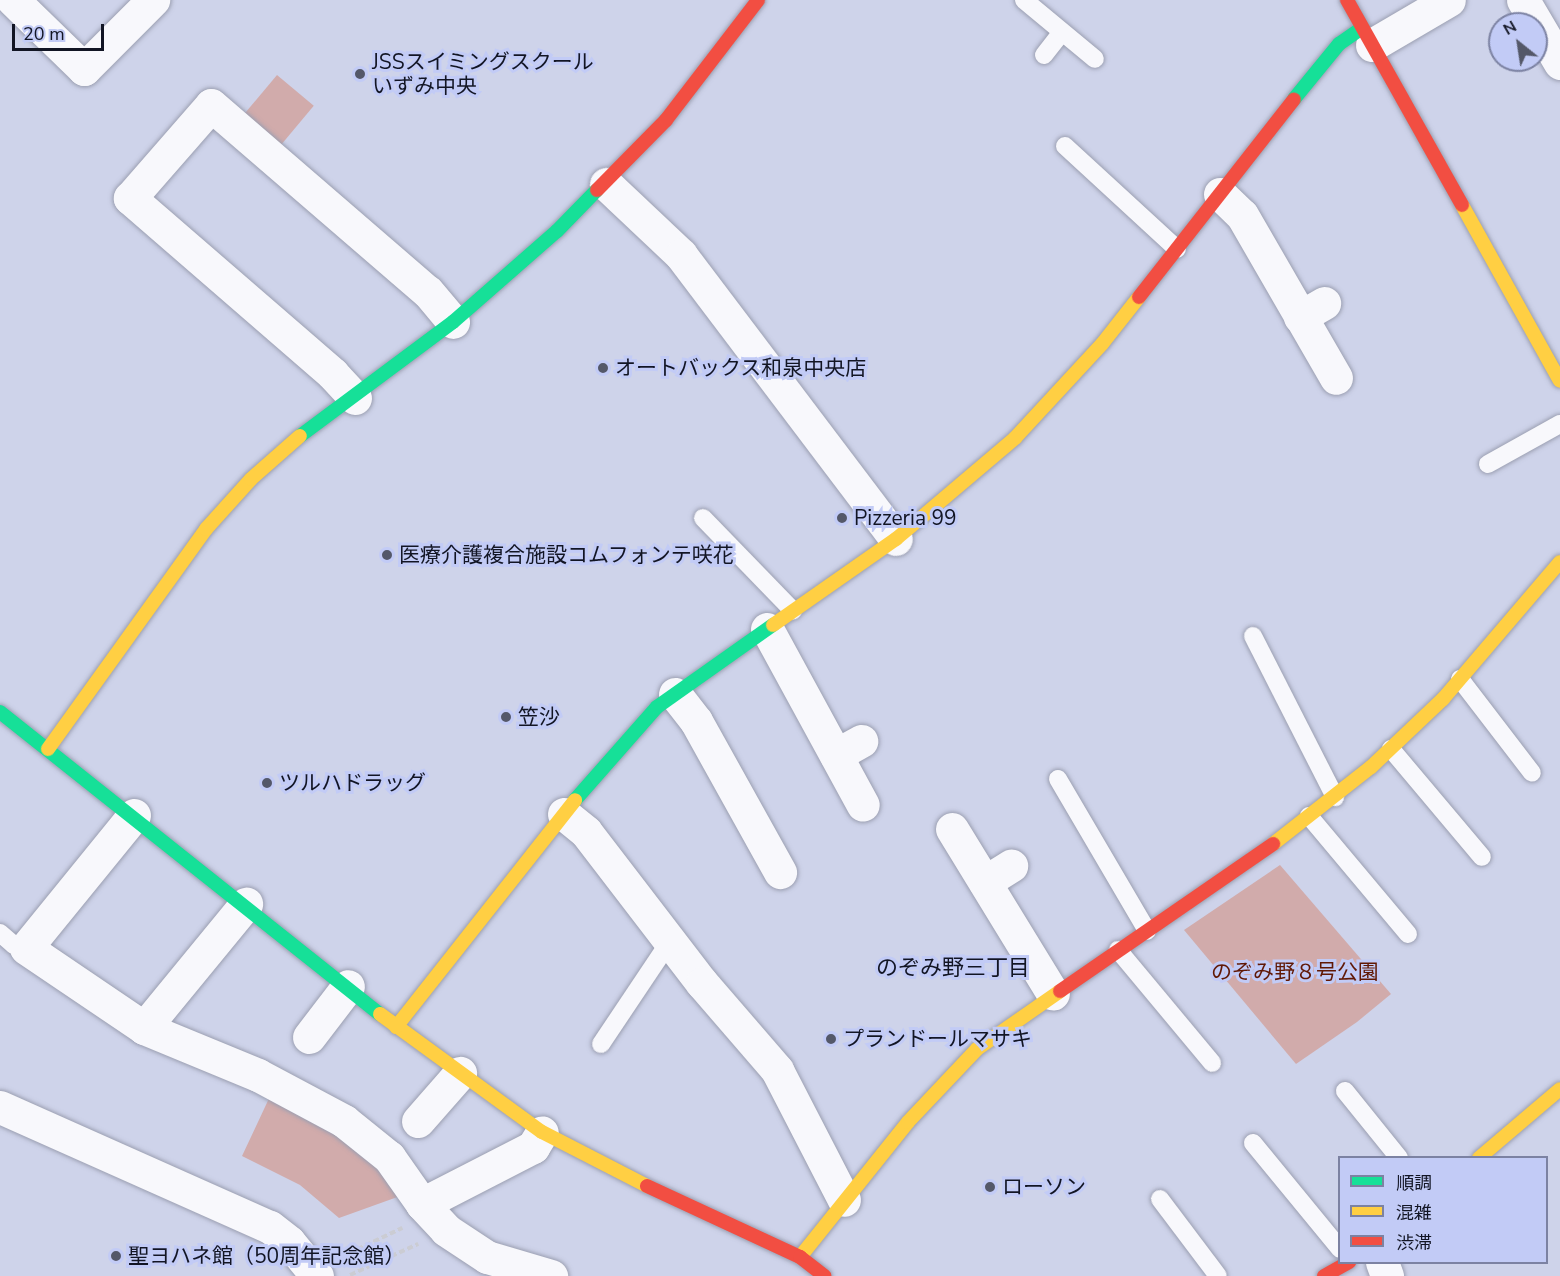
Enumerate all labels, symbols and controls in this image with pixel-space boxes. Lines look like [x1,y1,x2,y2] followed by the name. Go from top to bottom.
[15,12,106,50] scale bar
[1488,12,1548,72] north arrow
[1499,16,1521,41] text: N
[23,22,65,46] text: 20 m
[372,49,594,99] place label: JSSスイミングスクール いずみ中央
[353,67,367,81] marker: JSSスイミングスクール いずみ中央
[615,355,867,381] place label: オートバックス和泉中央店
[596,361,610,375] marker: オートバックス和泉中央店
[854,505,957,531] place label: Pizzeria 99
[835,511,849,525] marker: Pizzeria 99
[399,542,735,568] place label: 医療介護複合施設コムフォンテ咲花
[380,548,394,562] marker: 医療介護複合施設コムフォンテ咲花
[518,704,560,730] place label: 笠沙
[499,710,513,724] marker: 笠沙
[279,770,426,796] place label: ツルハドラッグ
[260,776,274,790] marker: ツルハドラッグ
[876,956,1030,982] district label: のぞみ野三丁目
[1211,959,1379,985] park label: のぞみ野８号公園
[843,1026,1032,1052] place label: プランドールマサキ
[824,1032,838,1046] marker: プランドールマサキ
[1338,1156,1548,1264] legend
[1396,1171,1432,1195] text: 順調
[1002,1174,1086,1200] place label: ローソン
[983,1180,997,1194] marker: ローソン
[1396,1201,1432,1225] text: 混雑
[1396,1231,1432,1255] text: 渋滞
[128,1243,405,1269] place label: 聖ヨハネ館（50周年記念館）
[109,1249,123,1263] marker: 聖ヨハネ館（50周年記念館）

